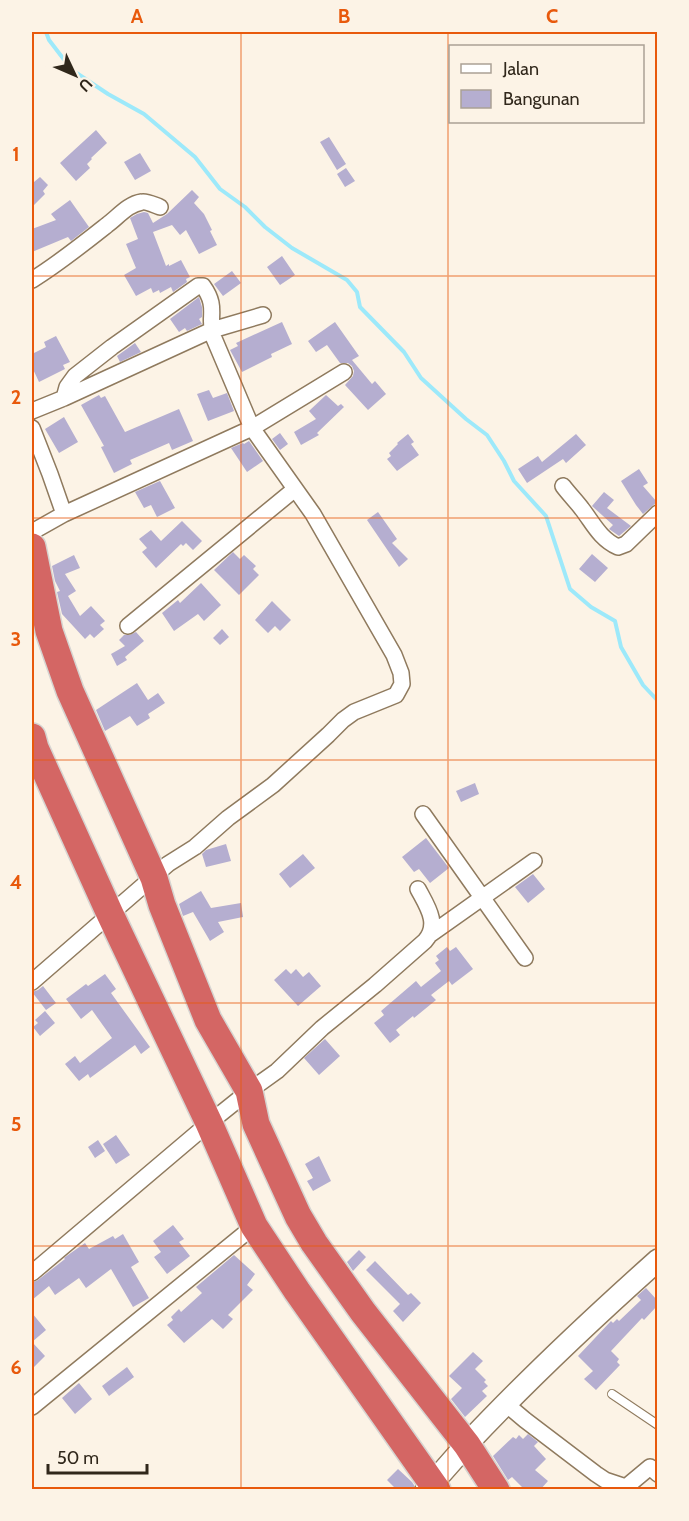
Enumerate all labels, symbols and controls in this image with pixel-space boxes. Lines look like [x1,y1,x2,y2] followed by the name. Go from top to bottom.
[131,4,144,28] text: A
[338,4,350,28] text: B
[546,4,558,28] text: C
[45,45,105,105] north arrow
[449,45,644,123] legend
[502,58,539,80] text: Jalan
[75,74,96,96] text: U
[503,88,580,110] text: Bangunan
[12,142,20,166] text: 1
[11,385,21,409] text: 2
[11,627,21,651] text: 3
[10,870,22,894] text: 4
[11,1112,21,1136] text: 5
[10,1355,22,1379] text: 6
[48,1437,147,1475] scale bar
[57,1447,99,1469] text: 50 m

